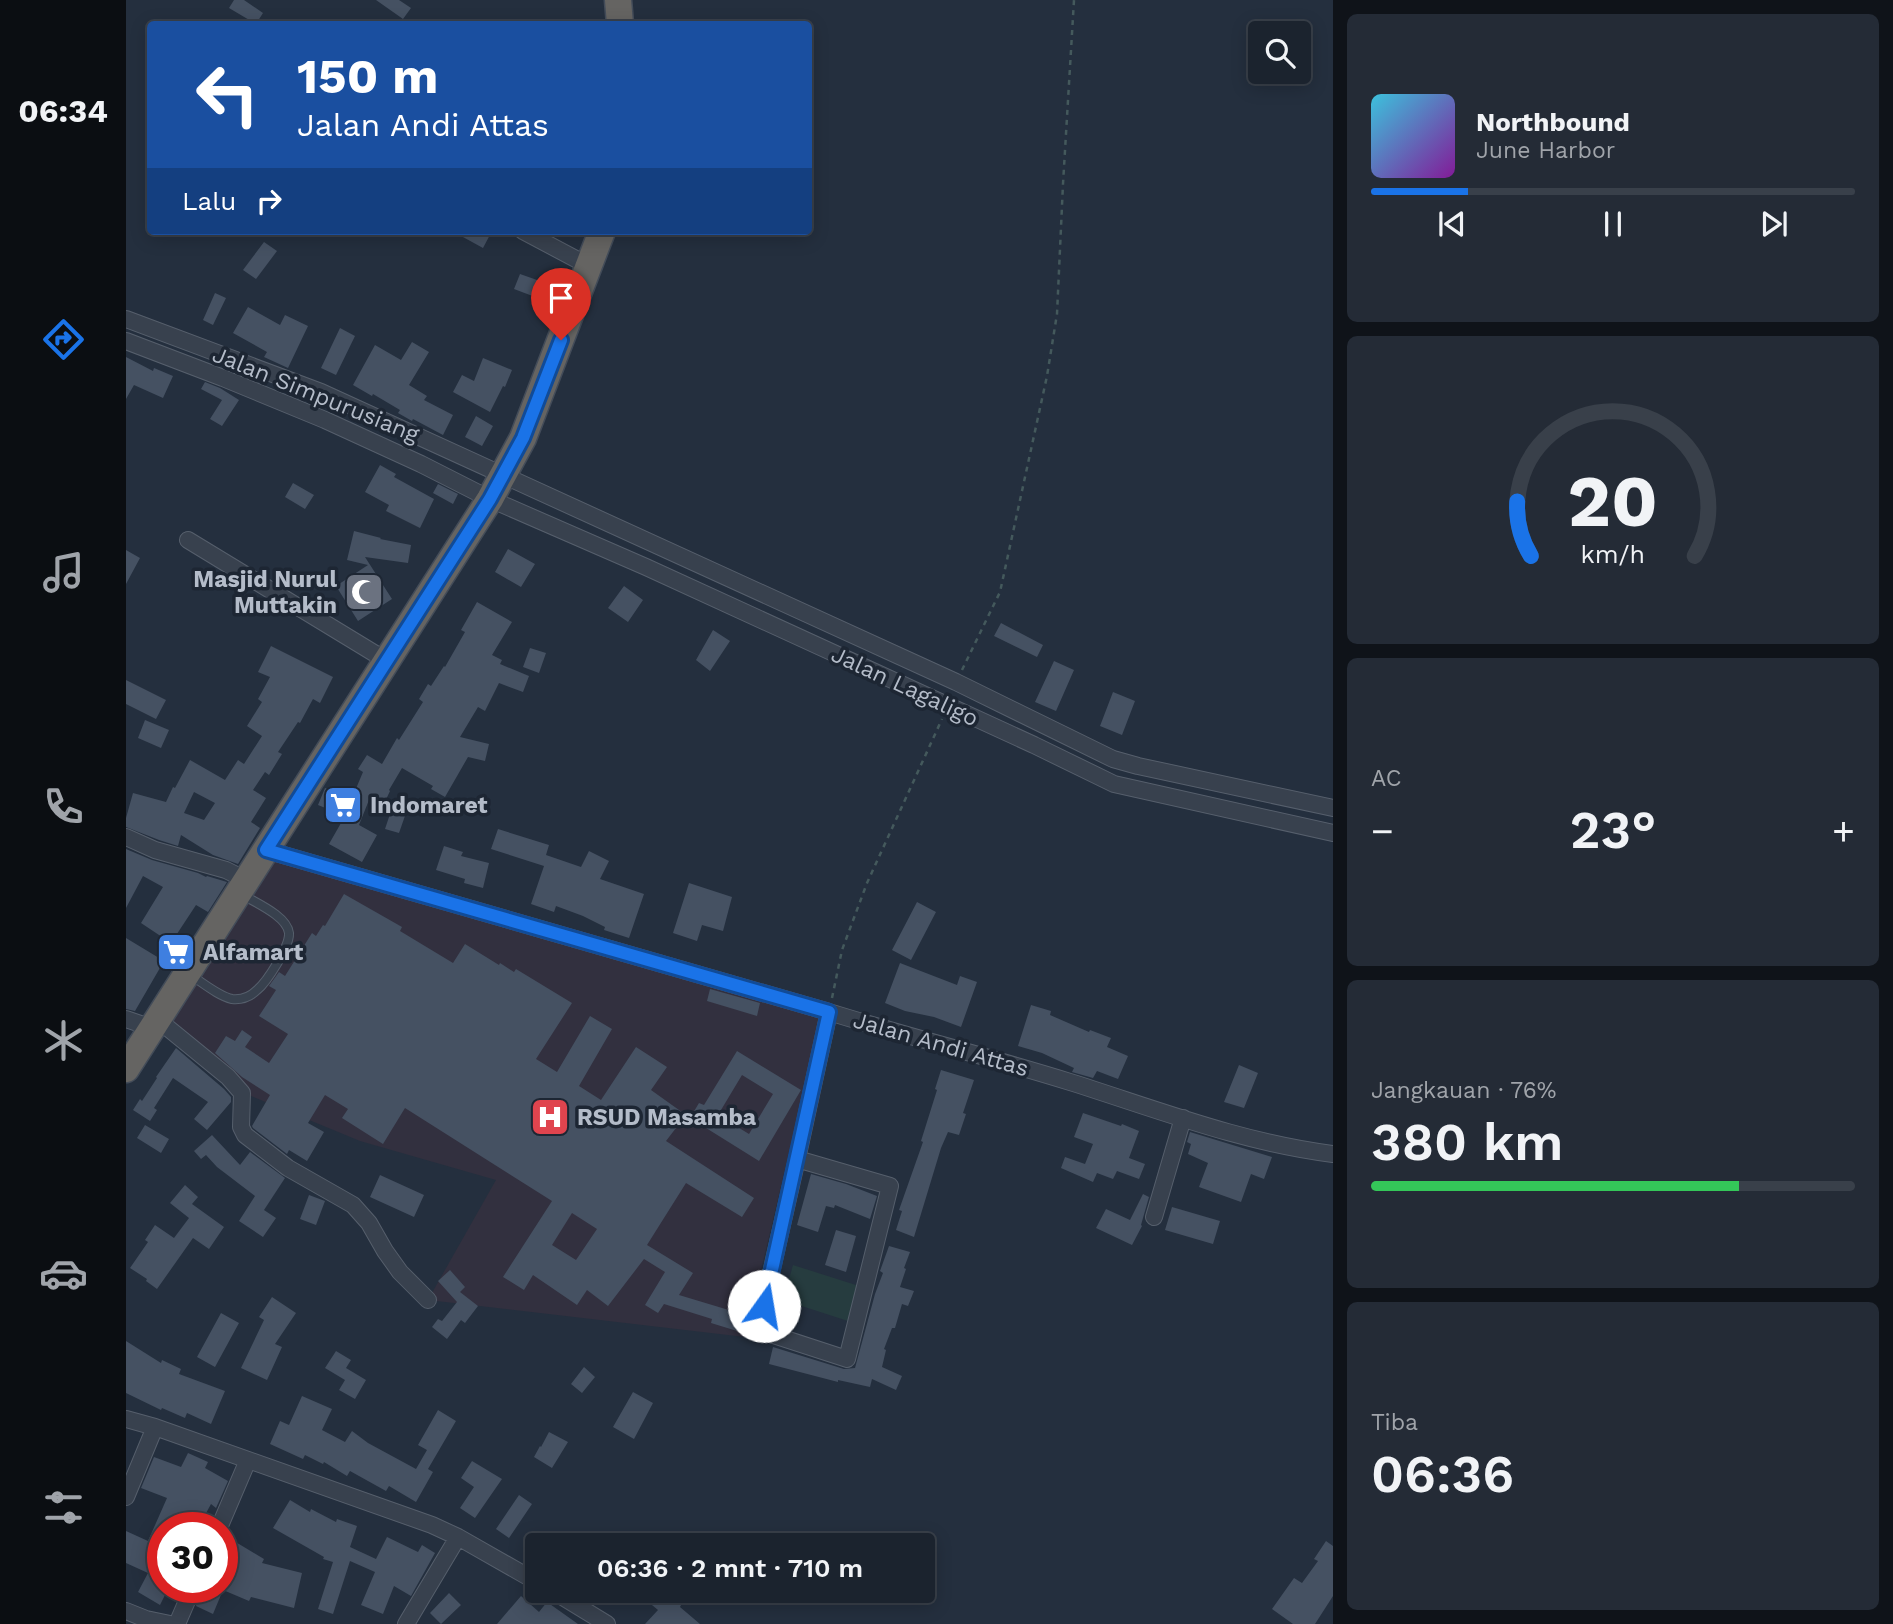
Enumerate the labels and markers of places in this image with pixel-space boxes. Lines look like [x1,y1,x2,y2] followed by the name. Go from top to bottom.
[531,268,591,340] pin
[193,566,337,619] place label: Masjid Nurul Muttakin
[343,571,385,613] mosque icon: Masjid Nurul Muttakin
[322,784,364,826] supermarket icon: Indomaret
[370,792,488,819] place label: Indomaret
[155,931,197,973] supermarket icon: Alfamart
[203,939,303,966] place label: Alfamart
[529,1096,571,1138] hospital icon: RSUD Masamba
[577,1104,757,1131] place label: RSUD Masamba

